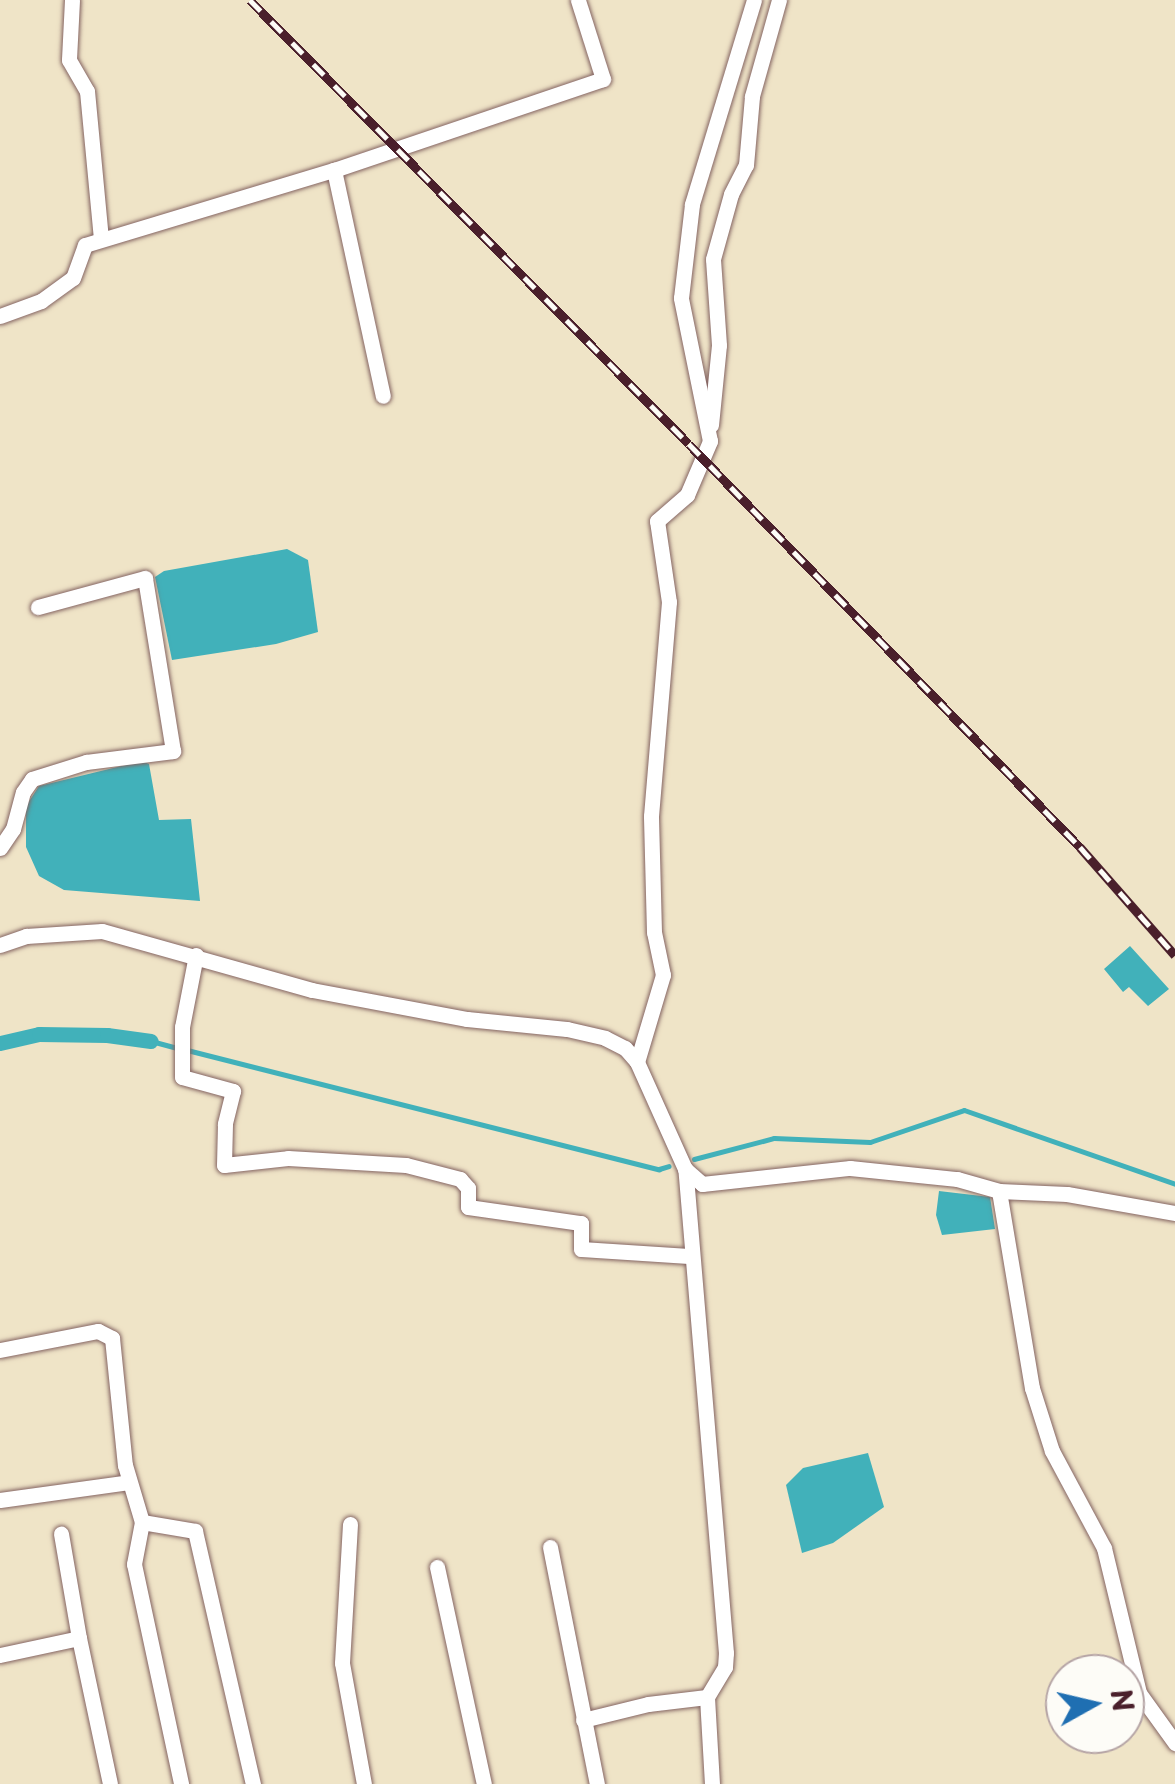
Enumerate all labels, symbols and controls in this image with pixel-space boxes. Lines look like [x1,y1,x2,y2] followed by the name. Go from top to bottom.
[1045,1654,1145,1754] north arrow
[1100,1686,1146,1714] text: N

